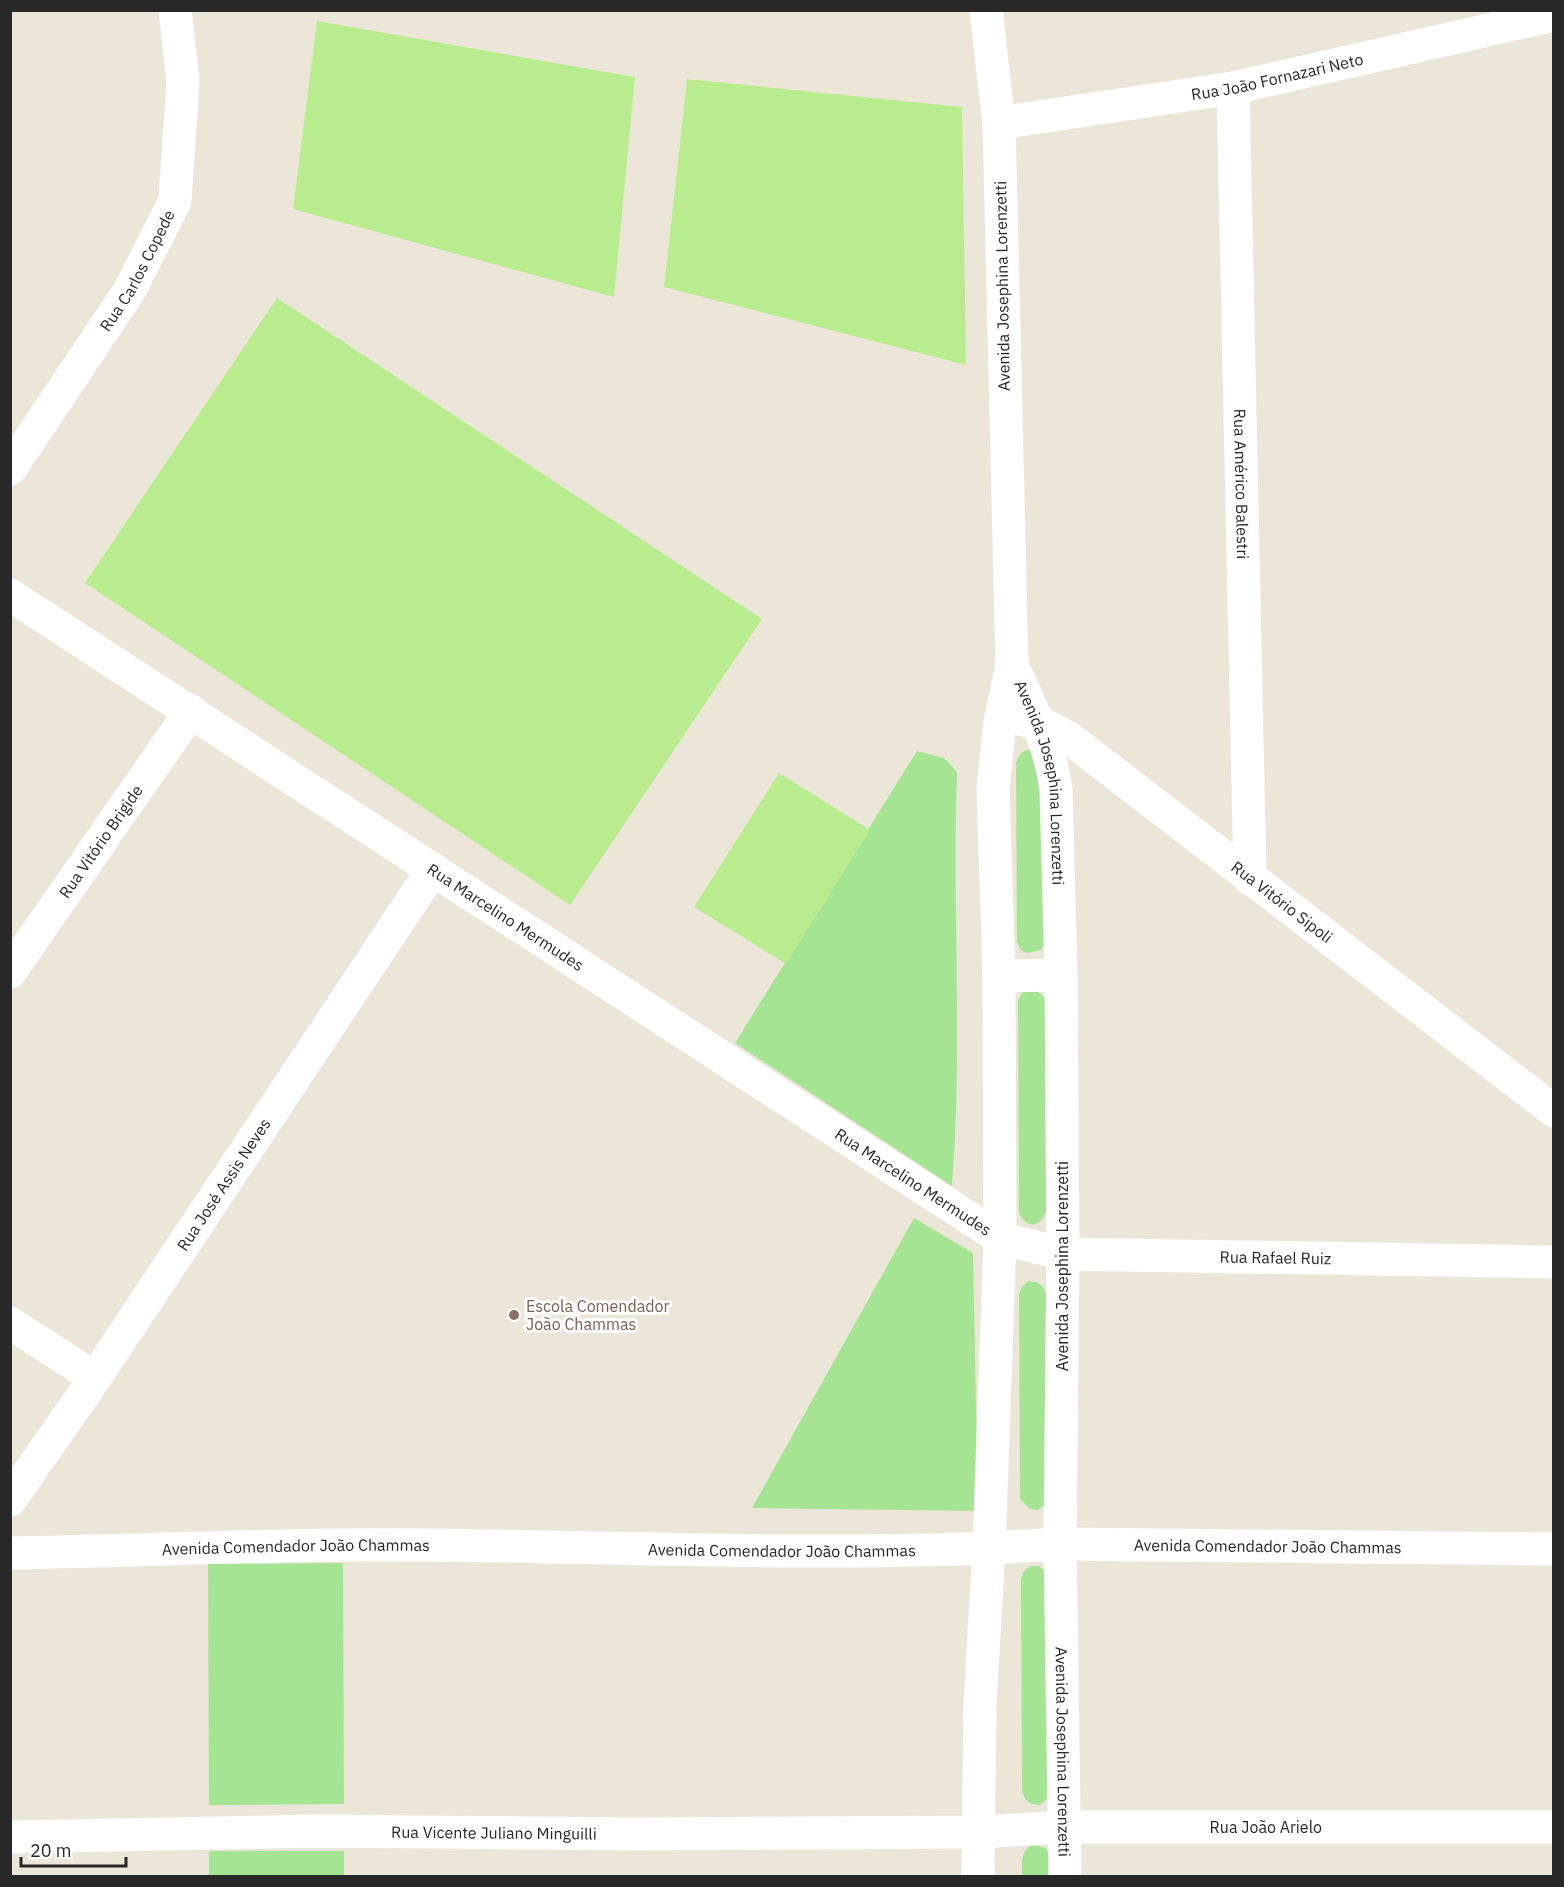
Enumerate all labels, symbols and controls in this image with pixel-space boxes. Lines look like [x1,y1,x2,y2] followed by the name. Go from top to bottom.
[1190,49,1365,104] street label: Rua João Fornazari Neto
[990,181,1014,391] street label: Avenida Josephina Lorenzetti
[95,206,179,335] street label: Rua Carlos Copede
[1230,408,1253,559] street label: Rua Américo Balestri
[1010,677,1069,885] street label: Avenida Josephina Lorenzetti
[54,781,147,902] street label: Rua Vitório Brigide
[1227,857,1337,947] street label: Rua Vitório Sipoli
[424,859,588,975] street label: Rua Marcelino Mermudes
[172,1114,275,1255] street label: Rua José Assis Neves
[831,1124,995,1240] street label: Rua Marcelino Mermudes
[1052,1161,1072,1371] street label: Avenida Josephina Lorenzetti
[1219,1247,1332,1268] street label: Rua Rafael Ruiz
[526,1296,670,1334] place label: Escola Comendador João Chammas
[507,1308,521,1322] marker: Escola Comendador João Chammas
[162,1535,430,1559] street label: Avenida Comendador João Chammas
[1134,1535,1402,1557] street label: Avenida Comendador João Chammas
[648,1539,916,1561] street label: Avenida Comendador João Chammas
[1052,1646,1075,1857] street label: Avenida Josephina Lorenzetti
[1210,1817,1322,1837] street label: Rua João Arielo
[391,1822,597,1844] street label: Rua Vicente Juliano Minguilli
[21,1830,126,1868] scale bar
[30,1839,72,1862] text: 20 m

